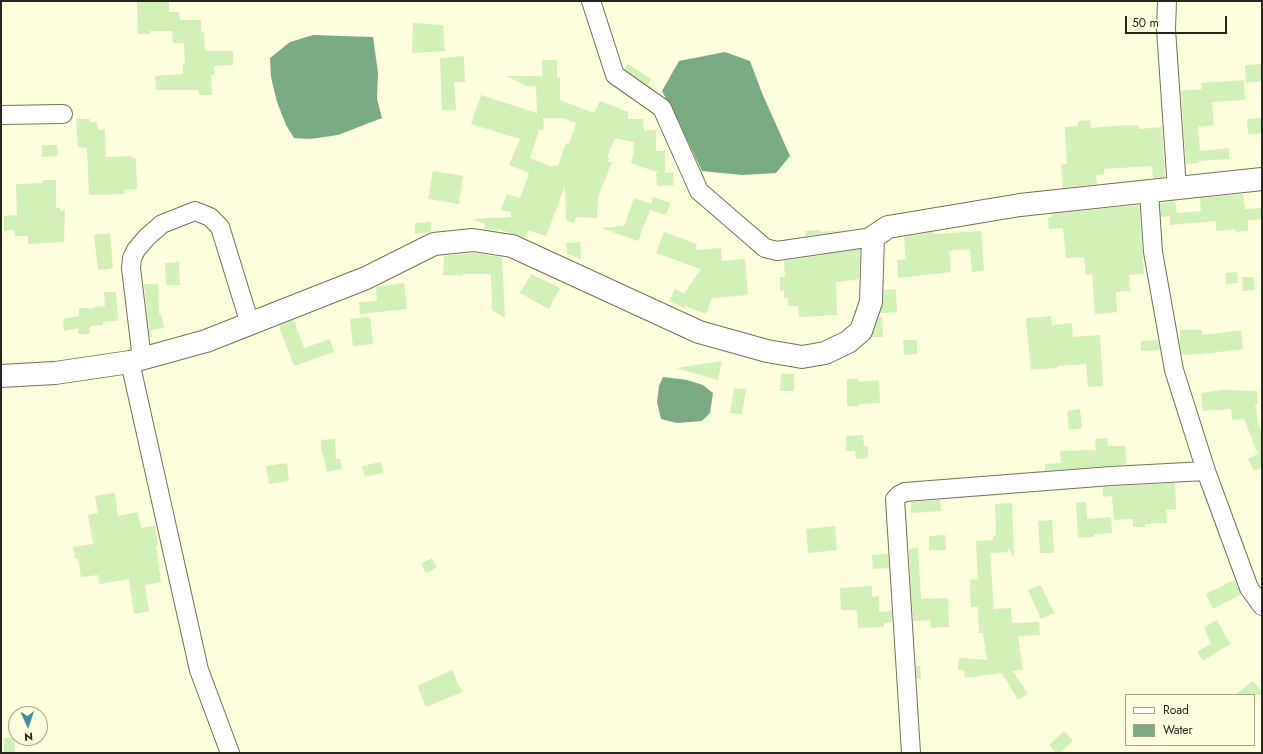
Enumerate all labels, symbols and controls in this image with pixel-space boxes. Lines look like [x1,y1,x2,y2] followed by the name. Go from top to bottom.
[1127,8,1229,34] scale bar
[1132,14,1159,32] text: 50 m
[1125,694,1255,746] legend
[1163,701,1189,719] text: Road
[8,706,48,746] north arrow
[1163,721,1193,739] text: Water
[24,729,33,745] text: N

